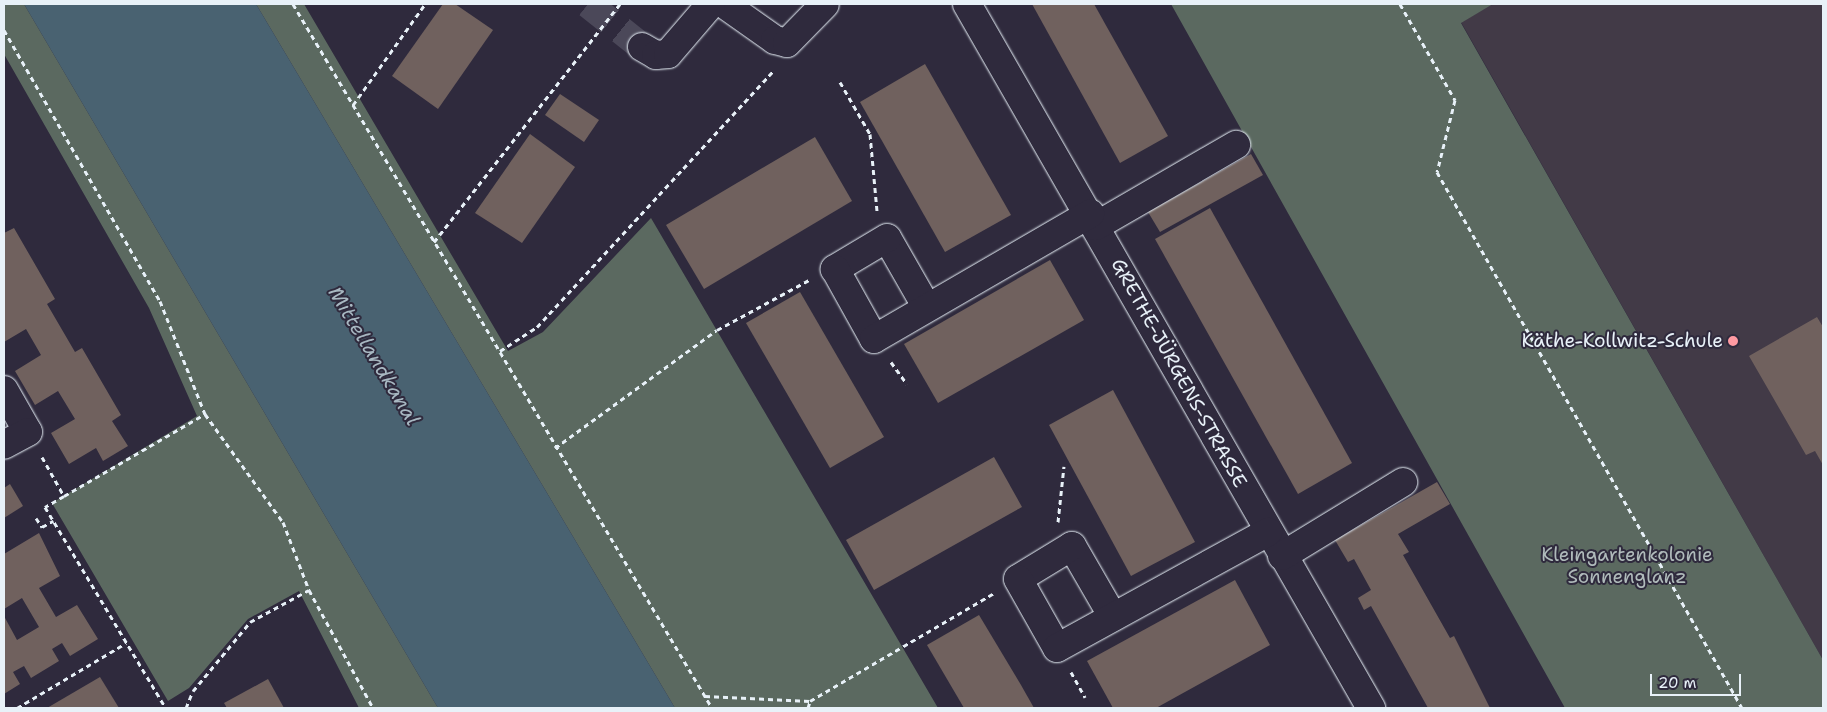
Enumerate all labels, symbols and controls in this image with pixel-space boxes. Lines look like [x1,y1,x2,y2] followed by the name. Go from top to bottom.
[1106,254,1252,492] street label: GRETHE-JÜRGENS-STRASSE
[323,282,425,430] water label: Mittellandkanal
[1521,330,1723,352] place label: Käthe-Kollwitz-Schule
[1727,335,1739,347] marker: Käthe-Kollwitz-Schule
[1541,544,1713,588] park label: Kleingartenkolonie Sonnenglanz
[1652,664,1743,696] scale bar
[1658,673,1697,693] text: 20 m

